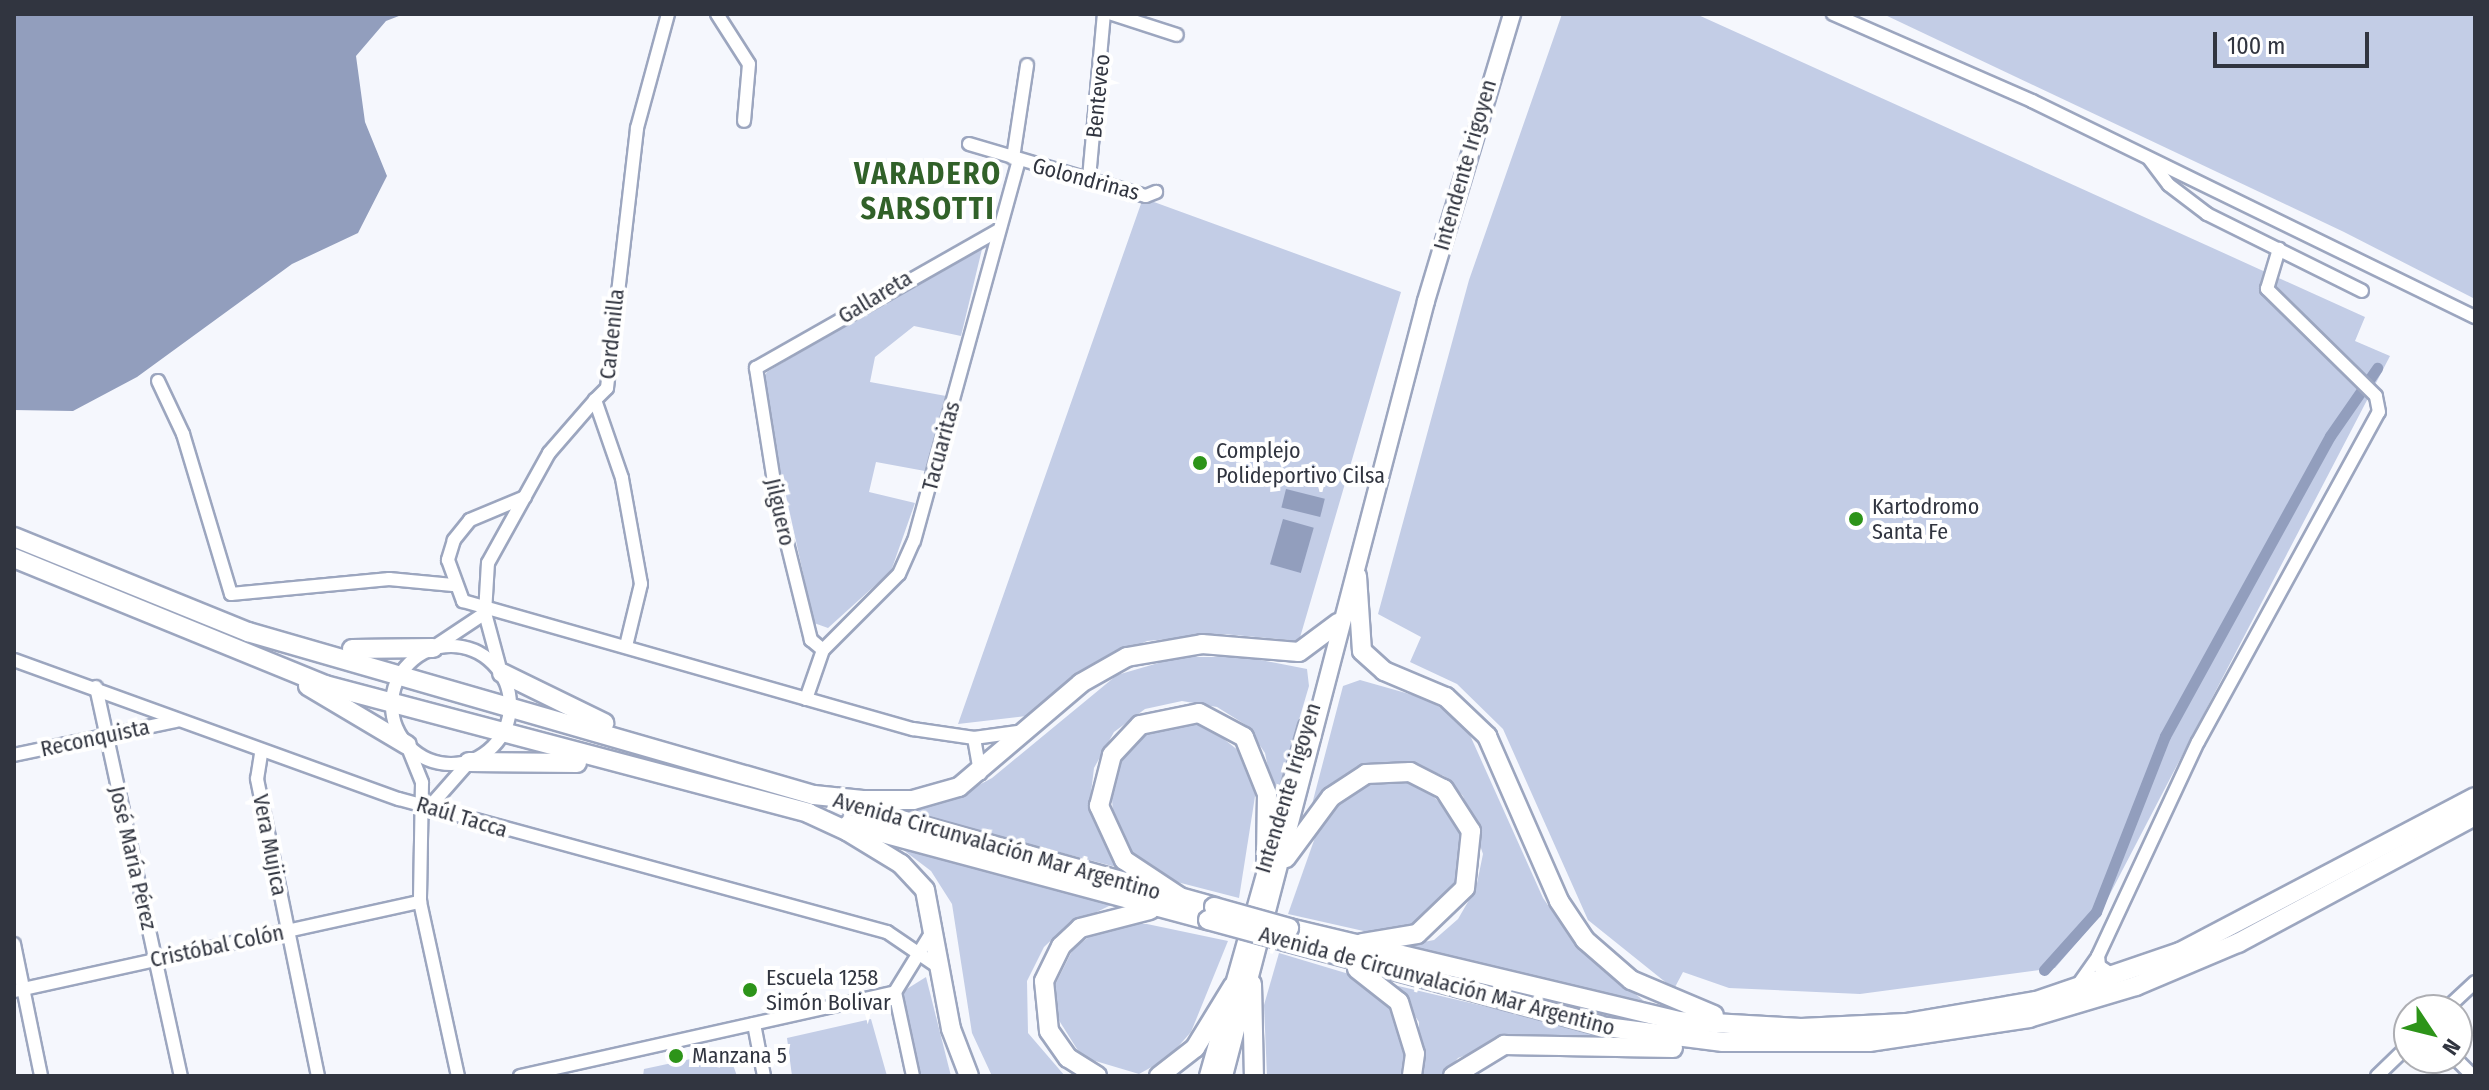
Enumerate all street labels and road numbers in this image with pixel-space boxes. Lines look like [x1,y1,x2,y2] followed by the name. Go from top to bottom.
[1080,53,1116,139] street label: Benteveo
[1428,77,1502,253] street label: Intendente Irigoyen
[1030,152,1142,206] street label: Golondrinas
[833,265,917,329] street label: Gallareta
[594,287,630,381] street label: Cardenilla
[916,398,966,494] street label: Tacuaritas
[759,476,801,548] street label: Jilguero
[1250,700,1326,876] street label: Intendente Irigoyen
[38,714,152,762] street label: Reconquista
[104,784,162,932] street label: José María Pérez
[830,787,1164,905] street label: Avenida Circunvalación Mar Argentino
[413,791,511,843] street label: Raúl Tacca
[247,792,293,898] street label: Vera Mujica
[148,919,286,973] street label: Cristóbal Colón
[1256,921,1618,1041] street label: Avenida de Circunvalación Mar Argentino

